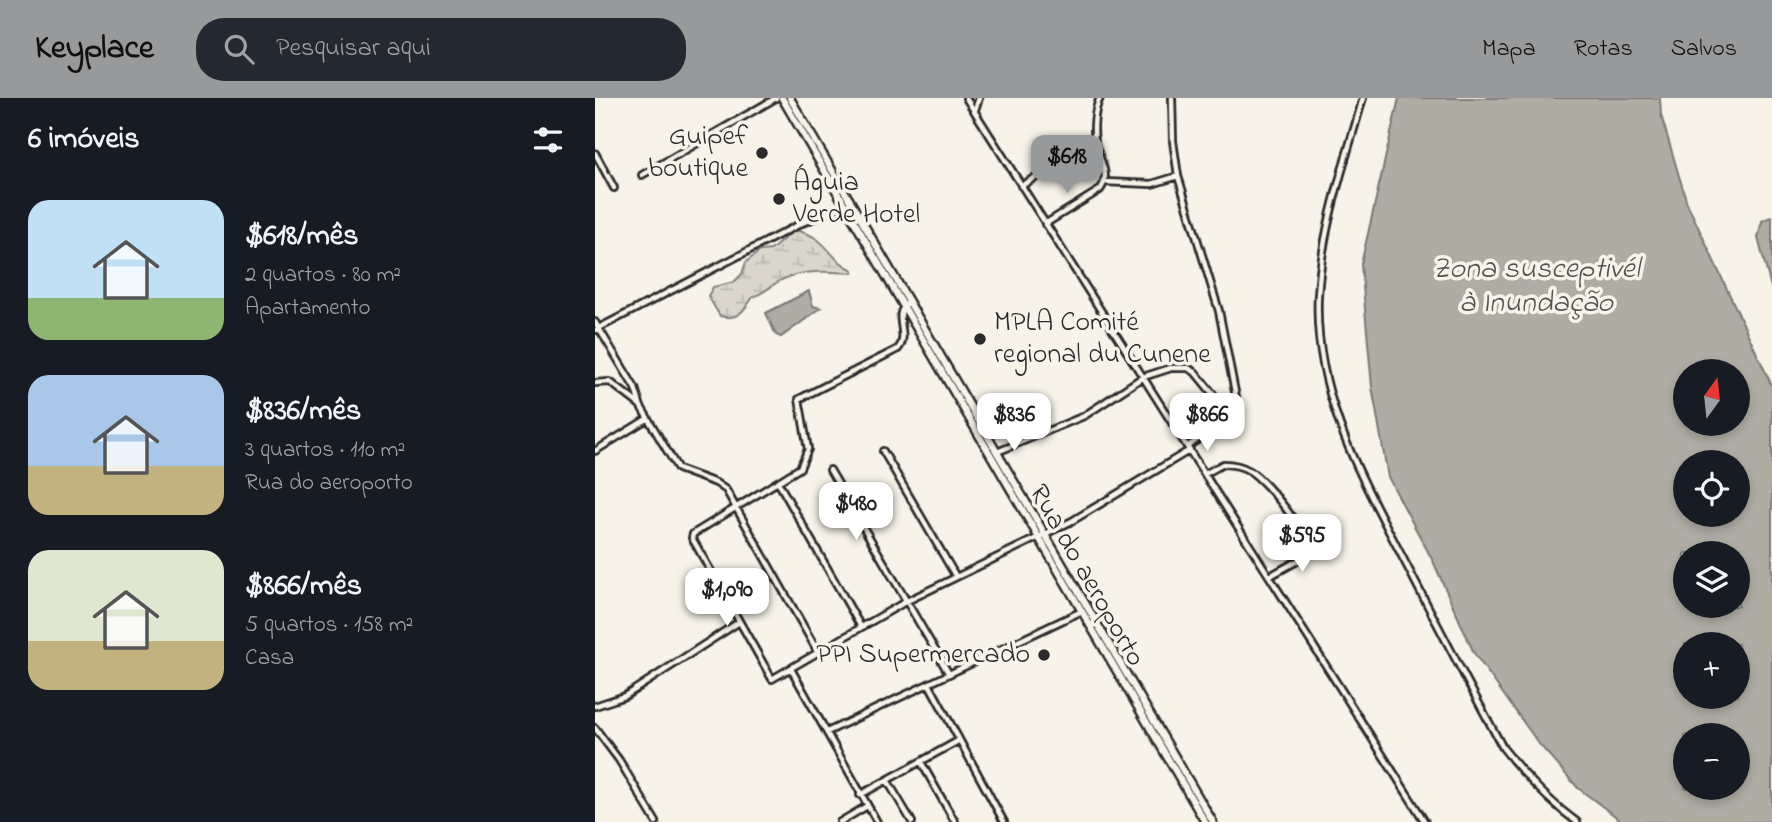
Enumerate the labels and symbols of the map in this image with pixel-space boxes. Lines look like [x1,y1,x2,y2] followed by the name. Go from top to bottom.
[648,117,748,190] place label: Guipef boutique
[1026,136,1108,195] pin: $618
[754,145,770,161] marker: Guipef boutique
[792,163,920,236] place label: Águia Verde Hotel
[771,191,787,207] marker: Águia Verde Hotel
[1432,248,1644,326] water label: Zona susceptivél à Inundação
[994,303,1211,376] place label: MPLA Comité regional du Cunene
[972,331,988,347] marker: MPLA Comité regional du Cunene
[1673,359,1750,436] north arrow
[973,394,1055,453] pin: $836
[1166,394,1248,453] pin: $866
[1017,477,1155,675] street label: Rua do aeroporto
[815,482,897,542] pin: $480
[1261,514,1343,574] pin: $595
[670,568,784,628] pin: $1,090
[816,635,1030,676] place label: PPI Supermercado
[1036,647,1052,663] marker: PPI Supermercado

